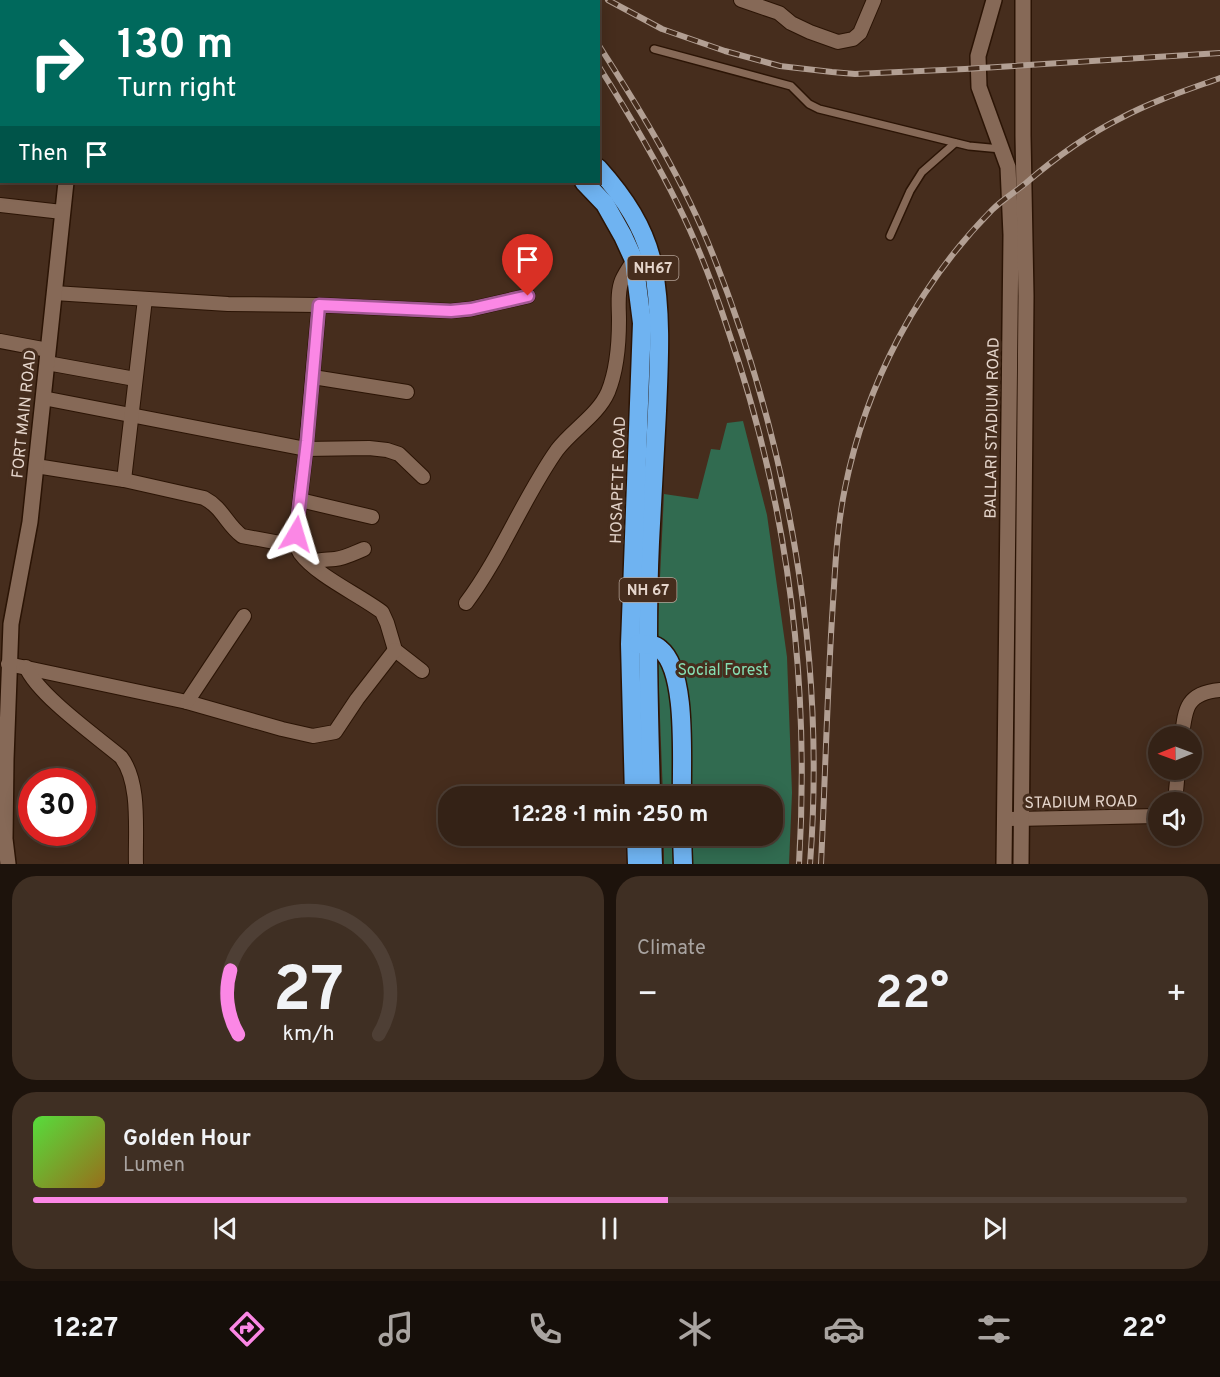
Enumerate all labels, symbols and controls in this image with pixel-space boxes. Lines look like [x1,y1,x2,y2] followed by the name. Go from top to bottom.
[117,20,233,73] text: 130 m
[18,24,96,102] icon: right
[117,72,236,106] text: Turn right
[80,138,113,171] icon: arrive
[18,141,68,168] text: Then
[502,234,553,296] pin
[511,243,544,276] icon: arrive
[628,256,678,280] road number: NH67
[981,337,1005,519] street label: BALLARI STADIUM ROAD
[8,349,42,479] street label: FORT MAIN ROAD
[607,416,631,544] street label: HOSAPETE ROAD
[264,502,328,566] position arrow
[620,578,676,602] road number: NH 67
[677,661,769,681] park label: Social Forest
[1148,726,1202,780] north arrow
[1148,726,1202,846] map controls
[18,768,96,846] speed limit sign: 30
[1024,792,1138,814] street label: STADIUM ROAD
[1148,792,1202,846] button: sound
[513,802,708,829] text: 12:28 · 1 min · 250 m
[637,936,706,962] text: Climate
[272,954,344,1033] text: 27
[875,967,949,1024] text: 22°
[637,975,658,1017] text: −
[1166,975,1187,1017] text: +
[282,1021,334,1048] text: km/h
[123,1126,251,1153] text: Golden Hour
[123,1153,185,1179] text: Lumen
[209,1212,242,1245] icon: previous
[593,1212,626,1245] icon: pause
[978,1212,1011,1245] icon: next
[226,1308,268,1350] icon: directions
[375,1308,417,1350] icon: music
[524,1308,566,1350] icon: phone
[674,1308,716,1350] icon: climate
[823,1308,865,1350] icon: car
[973,1308,1015,1350] icon: filters
[54,1312,118,1346] text: 12:27
[1122,1312,1166,1346] text: 22°

